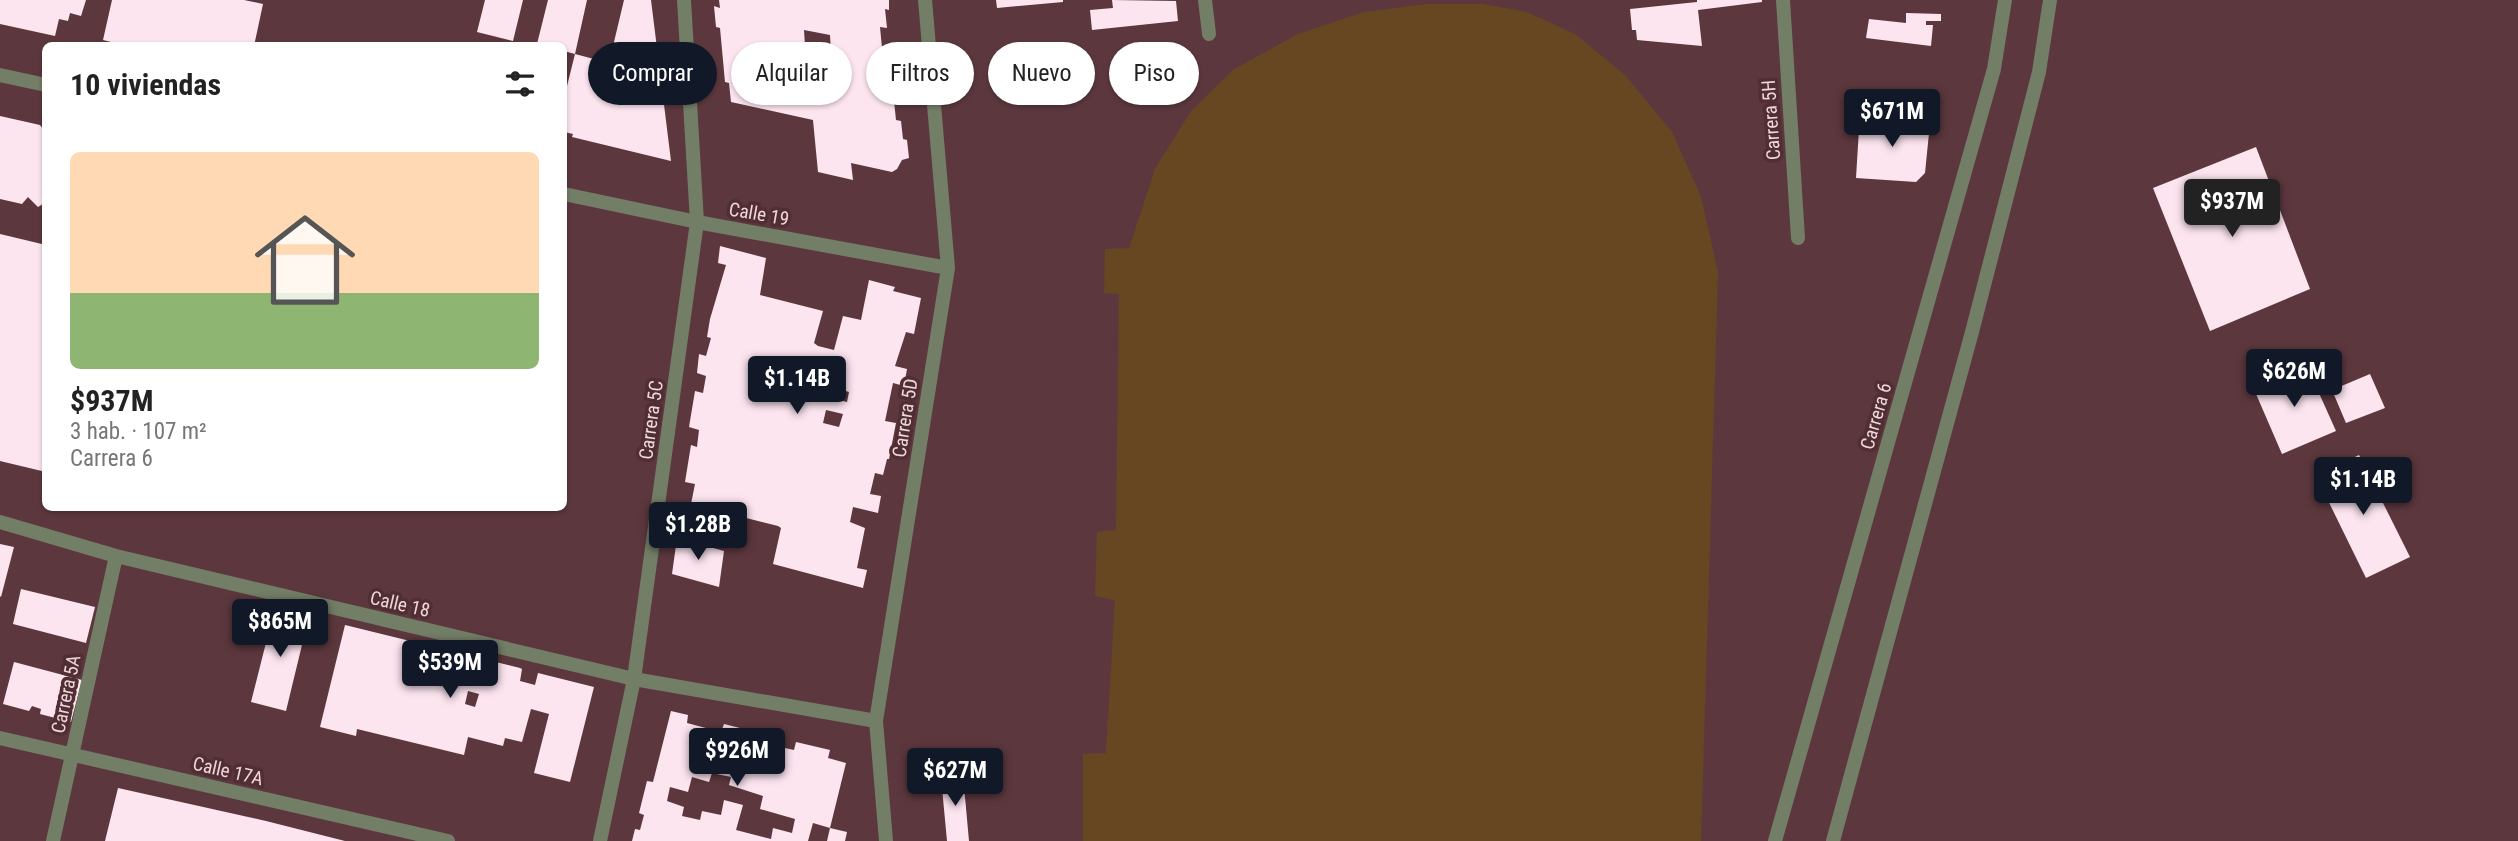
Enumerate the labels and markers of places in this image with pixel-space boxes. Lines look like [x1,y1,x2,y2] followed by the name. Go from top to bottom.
[1843,90,1941,149] pin: $671M
[2183,180,2281,239] pin: $937M
[2245,350,2343,409] pin: $626M
[740,356,854,416] pin: $1.14B
[2306,458,2420,517] pin: $1.14B
[641,503,755,562] pin: $1.28B
[231,600,329,659] pin: $865M
[401,640,499,700] pin: $539M
[688,728,786,788] pin: $926M
[906,748,1004,808] pin: $627M

